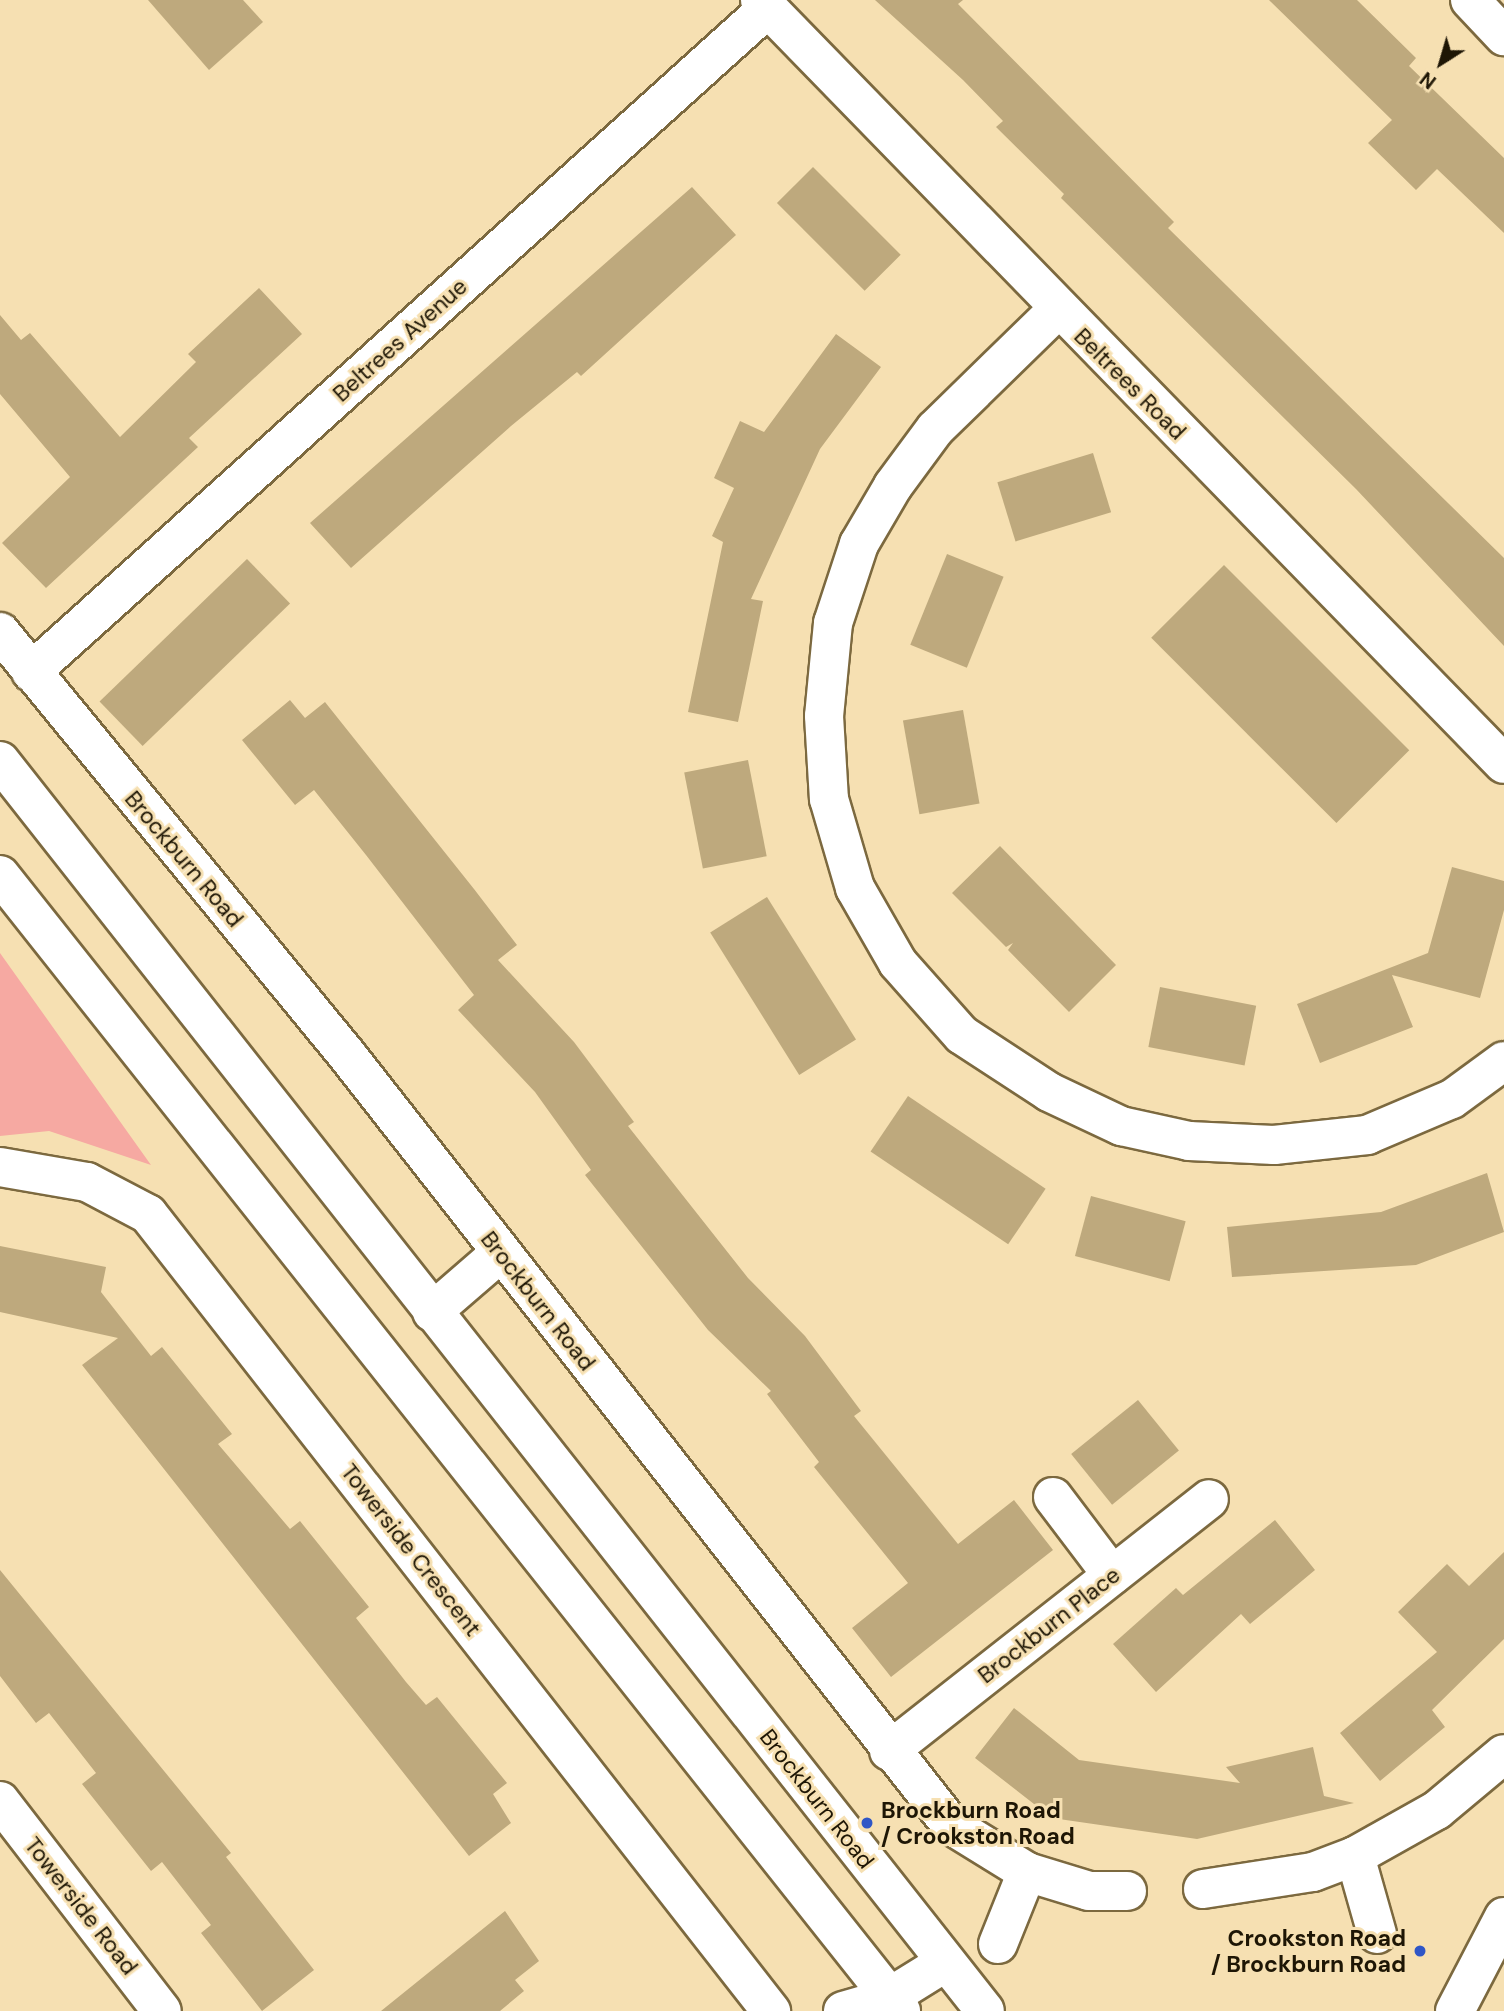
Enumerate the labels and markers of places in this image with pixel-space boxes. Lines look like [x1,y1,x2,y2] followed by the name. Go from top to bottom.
[881,1796,1075,1850] place label: Brockburn Road / Crookston Road
[859,1815,875,1831] marker: Brockburn Road / Crookston Road
[1211,1924,1406,1978] place label: Crookston Road / Brockburn Road
[1412,1943,1428,1959] marker: Crookston Road / Brockburn Road

